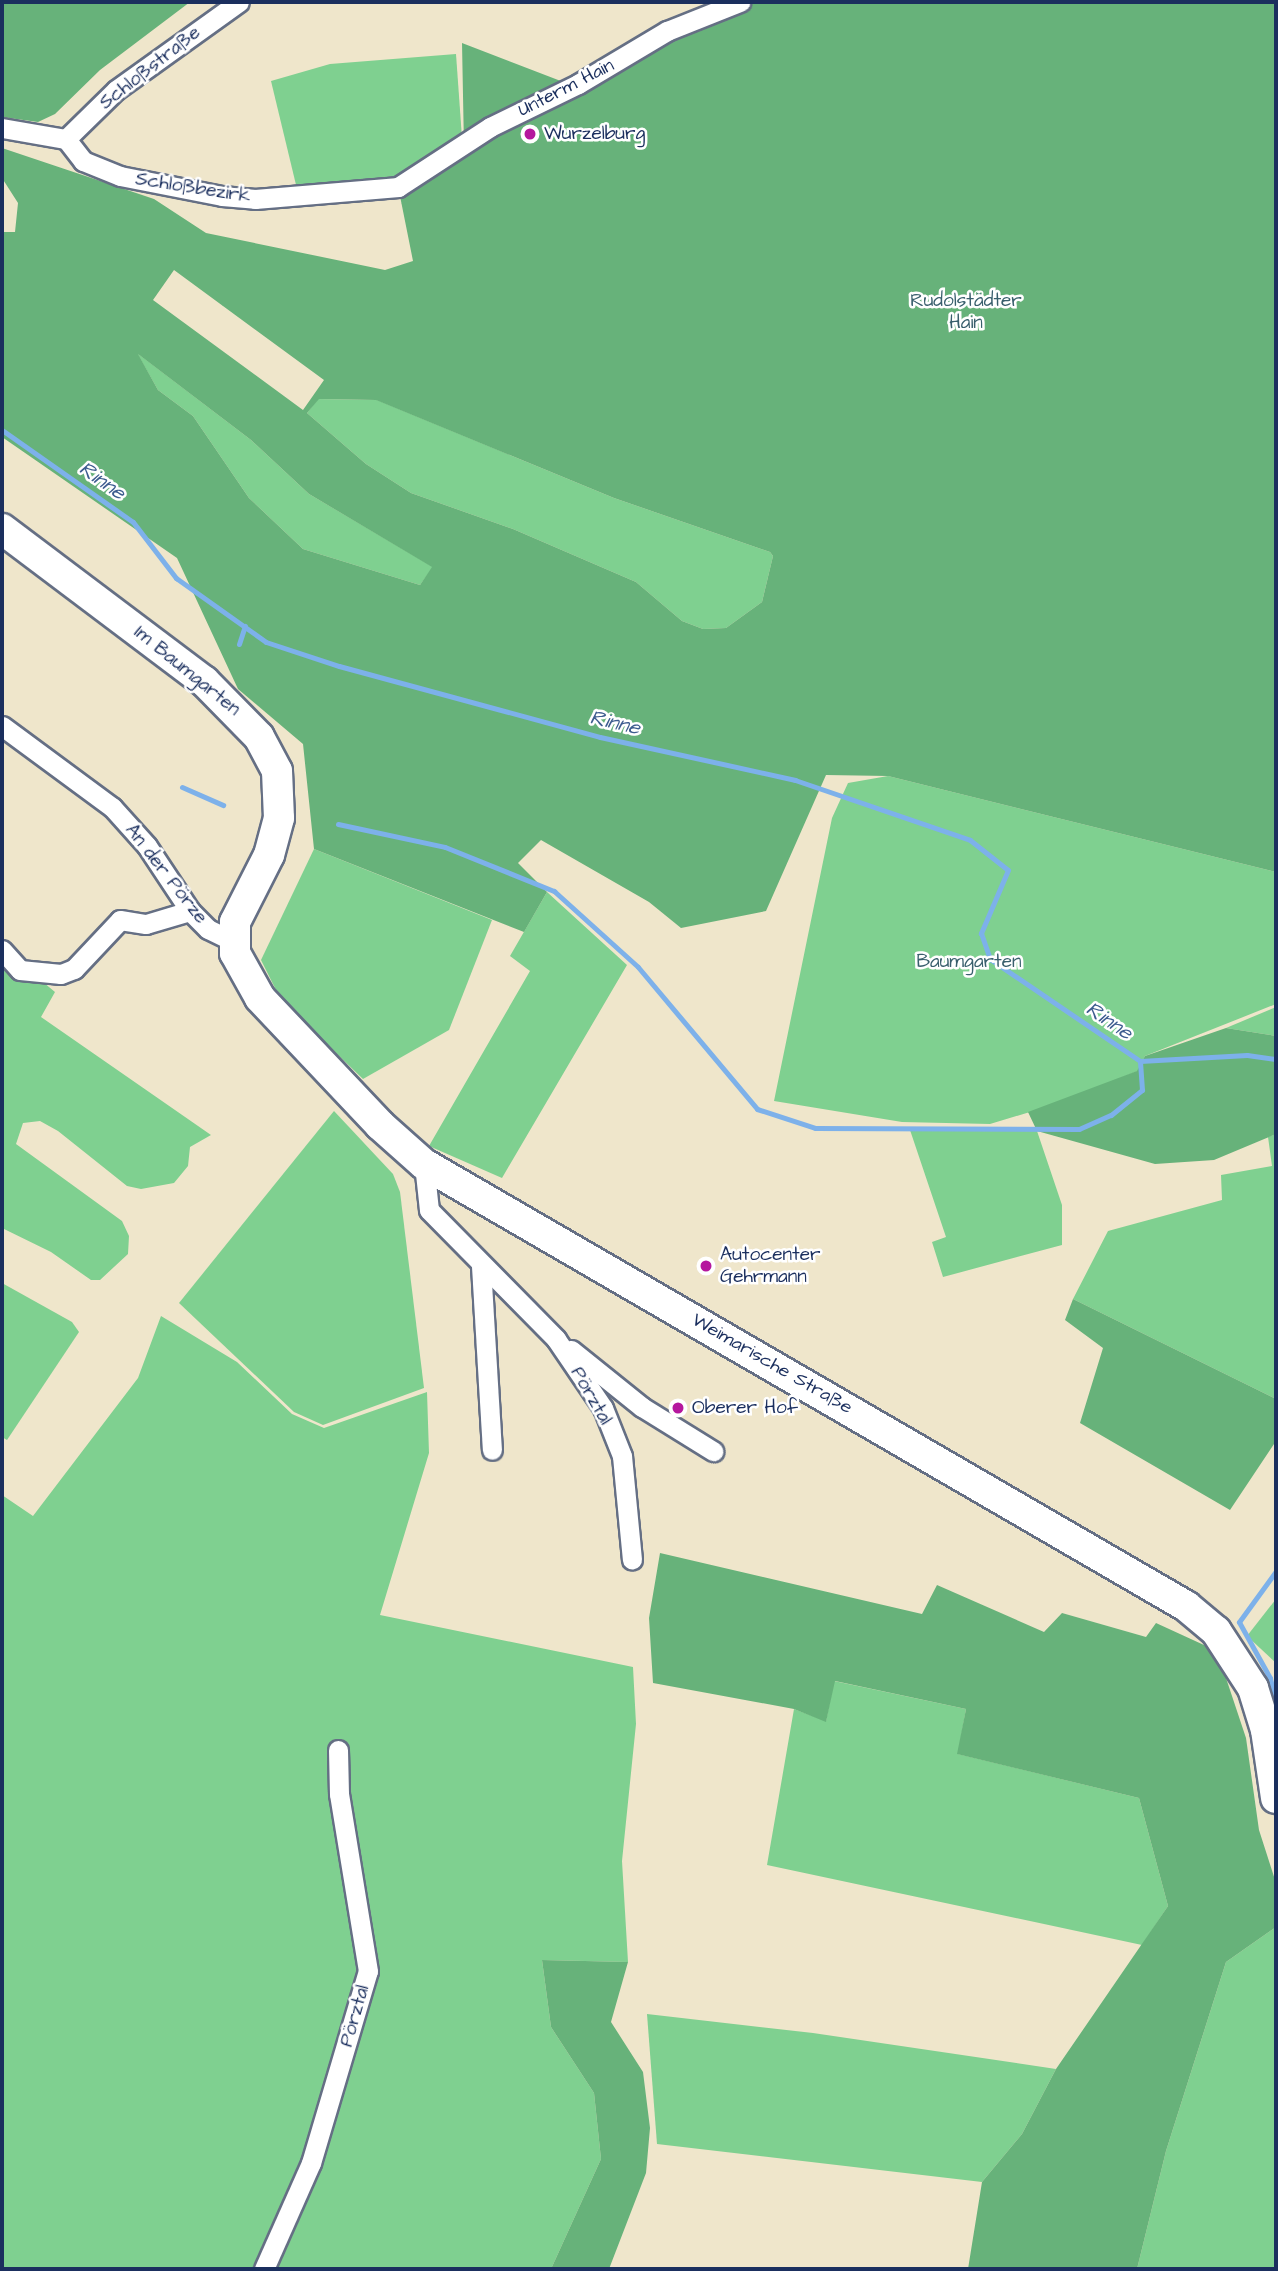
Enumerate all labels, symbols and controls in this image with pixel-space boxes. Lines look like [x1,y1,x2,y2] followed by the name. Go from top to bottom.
[95,21,205,115] street label: Schloßstraße
[514,54,618,122] street label: Unterm Hain
[544,123,645,145] place label: Wurzelburg
[522,126,538,142] marker: Wurzelburg
[134,168,252,208] street label: Schloßbezirk
[910,290,1022,334] park label: Rudolstädter Hain
[74,456,130,506] water label: Rinne
[129,621,245,721] street label: Im Baumgarten
[588,705,642,741] water label: Rinne
[120,820,212,928] street label: An der Pörze
[916,951,1022,973] park label: Baumgarten
[1081,996,1137,1046] water label: Rinne
[720,1244,820,1288] place label: Autocenter Gehrmann
[698,1258,714,1274] marker: Autocenter Gehrmann
[688,1309,856,1419] street label: Weimarische Straße
[565,1363,617,1429] street label: Pörztal
[692,1397,798,1419] place label: Oberer Hof
[670,1400,686,1416] marker: Oberer Hof
[335,1983,375,2049] street label: Pörztal

